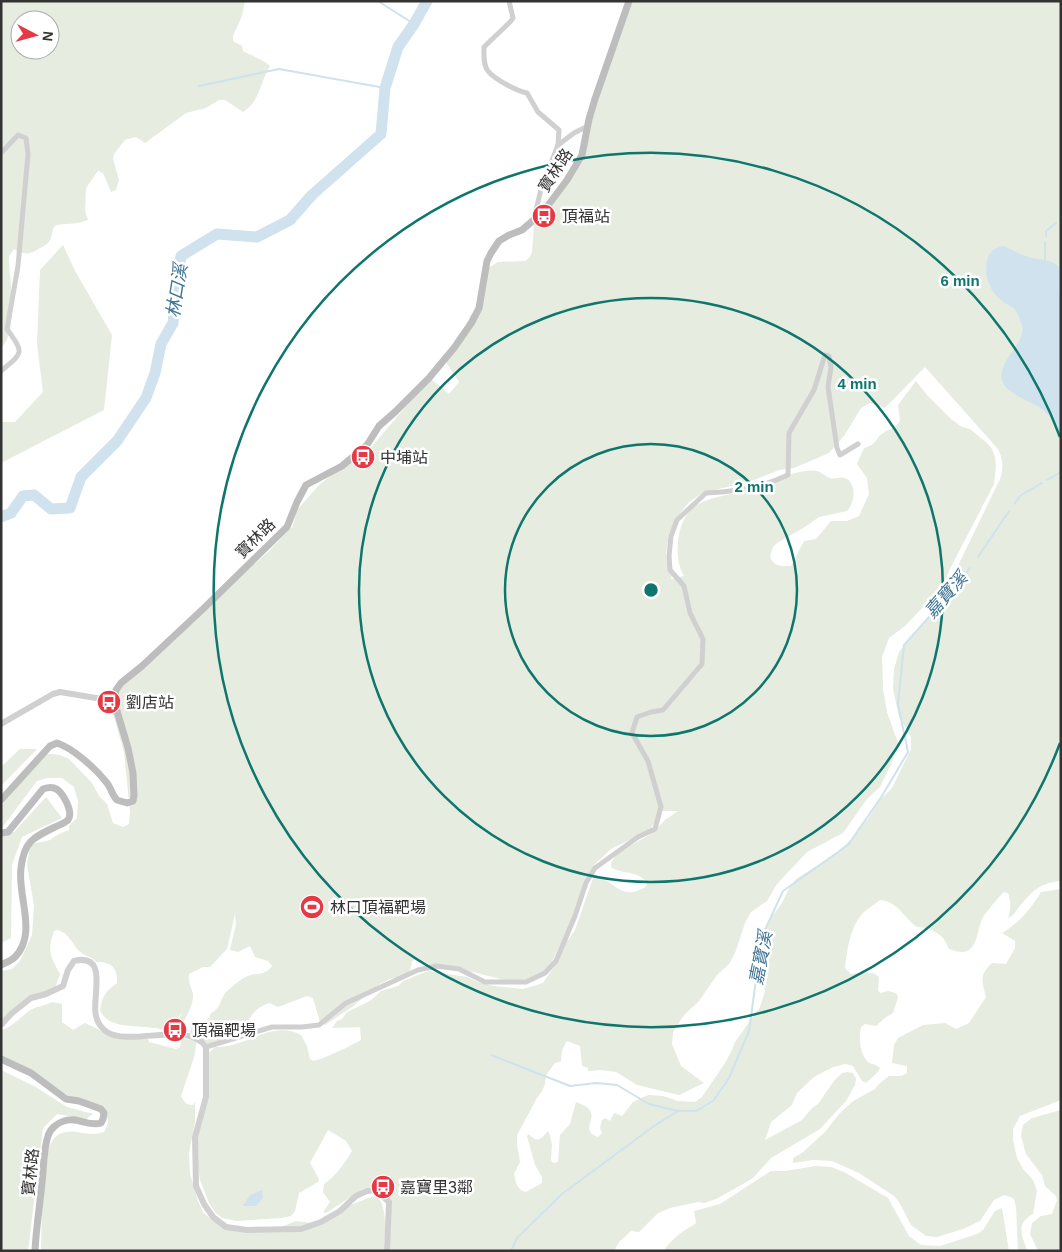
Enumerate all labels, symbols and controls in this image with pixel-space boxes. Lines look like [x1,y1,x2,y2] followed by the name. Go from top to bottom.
[10,10,60,60] north arrow
[39,30,56,42] text: N
[534,145,576,195] street label: 寶林路
[531,203,557,229] bus stop icon: 頂福站
[562,208,610,225] place label: 頂福站
[163,260,192,319] water label: 林口溪
[940,272,980,289] text: 6 min
[837,375,877,392] text: 4 min
[350,444,376,470] bus stop icon: 中埔站
[380,449,428,466] place label: 中埔站
[734,478,774,495] text: 2 min
[232,515,278,561] street label: 寶林路
[921,566,973,622] water label: 嘉寶溪
[642,581,660,599] centre of rings
[96,689,122,715] bus stop icon: 劉店站
[126,694,174,711] place label: 劉店站
[299,894,325,920] sports icon: 林口頂福靶場
[330,899,426,916] place label: 林口頂福靶場
[746,927,777,986] water label: 嘉寶溪
[162,1017,188,1043] bus stop icon: 頂福靶場
[192,1022,256,1039] place label: 頂福靶場
[19,1147,41,1197] street label: 寶林路
[370,1174,396,1200] bus stop icon: 嘉寶里3鄰
[400,1178,473,1196] place label: 嘉寶里3鄰

